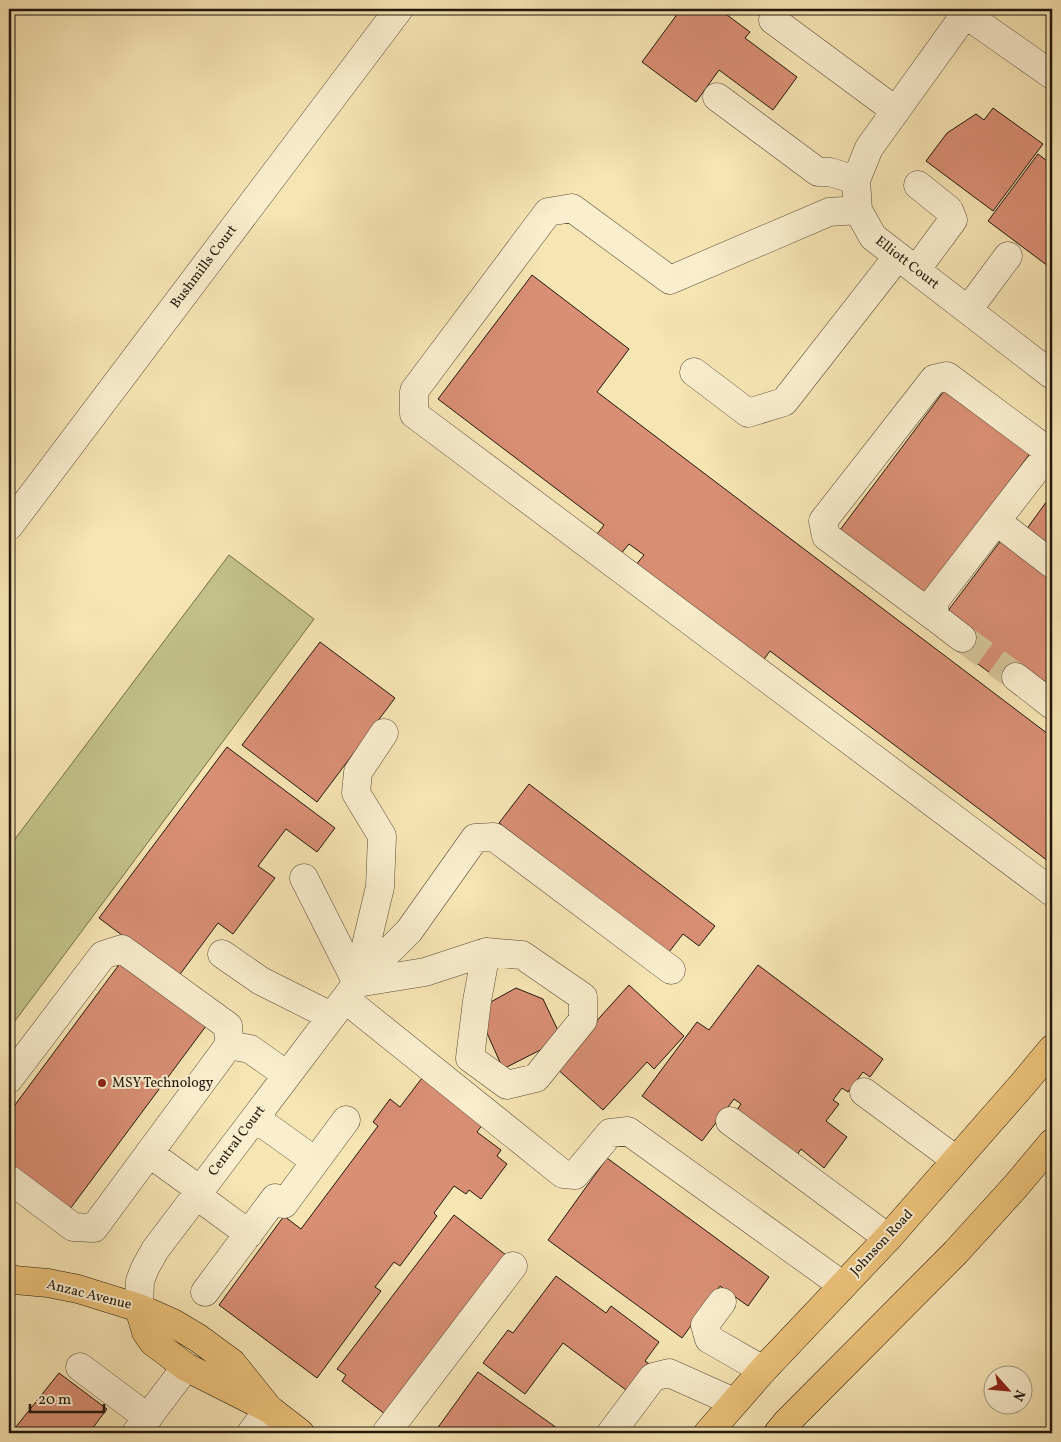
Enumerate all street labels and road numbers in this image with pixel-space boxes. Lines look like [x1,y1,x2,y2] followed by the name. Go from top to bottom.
[166,221,242,313] street label: Bushmills Court
[871,232,943,294] street label: Elliott Court
[204,1102,270,1180] street label: Central Court
[846,1205,918,1280] street label: Johnson Road
[44,1275,134,1315] street label: Anzac Avenue

